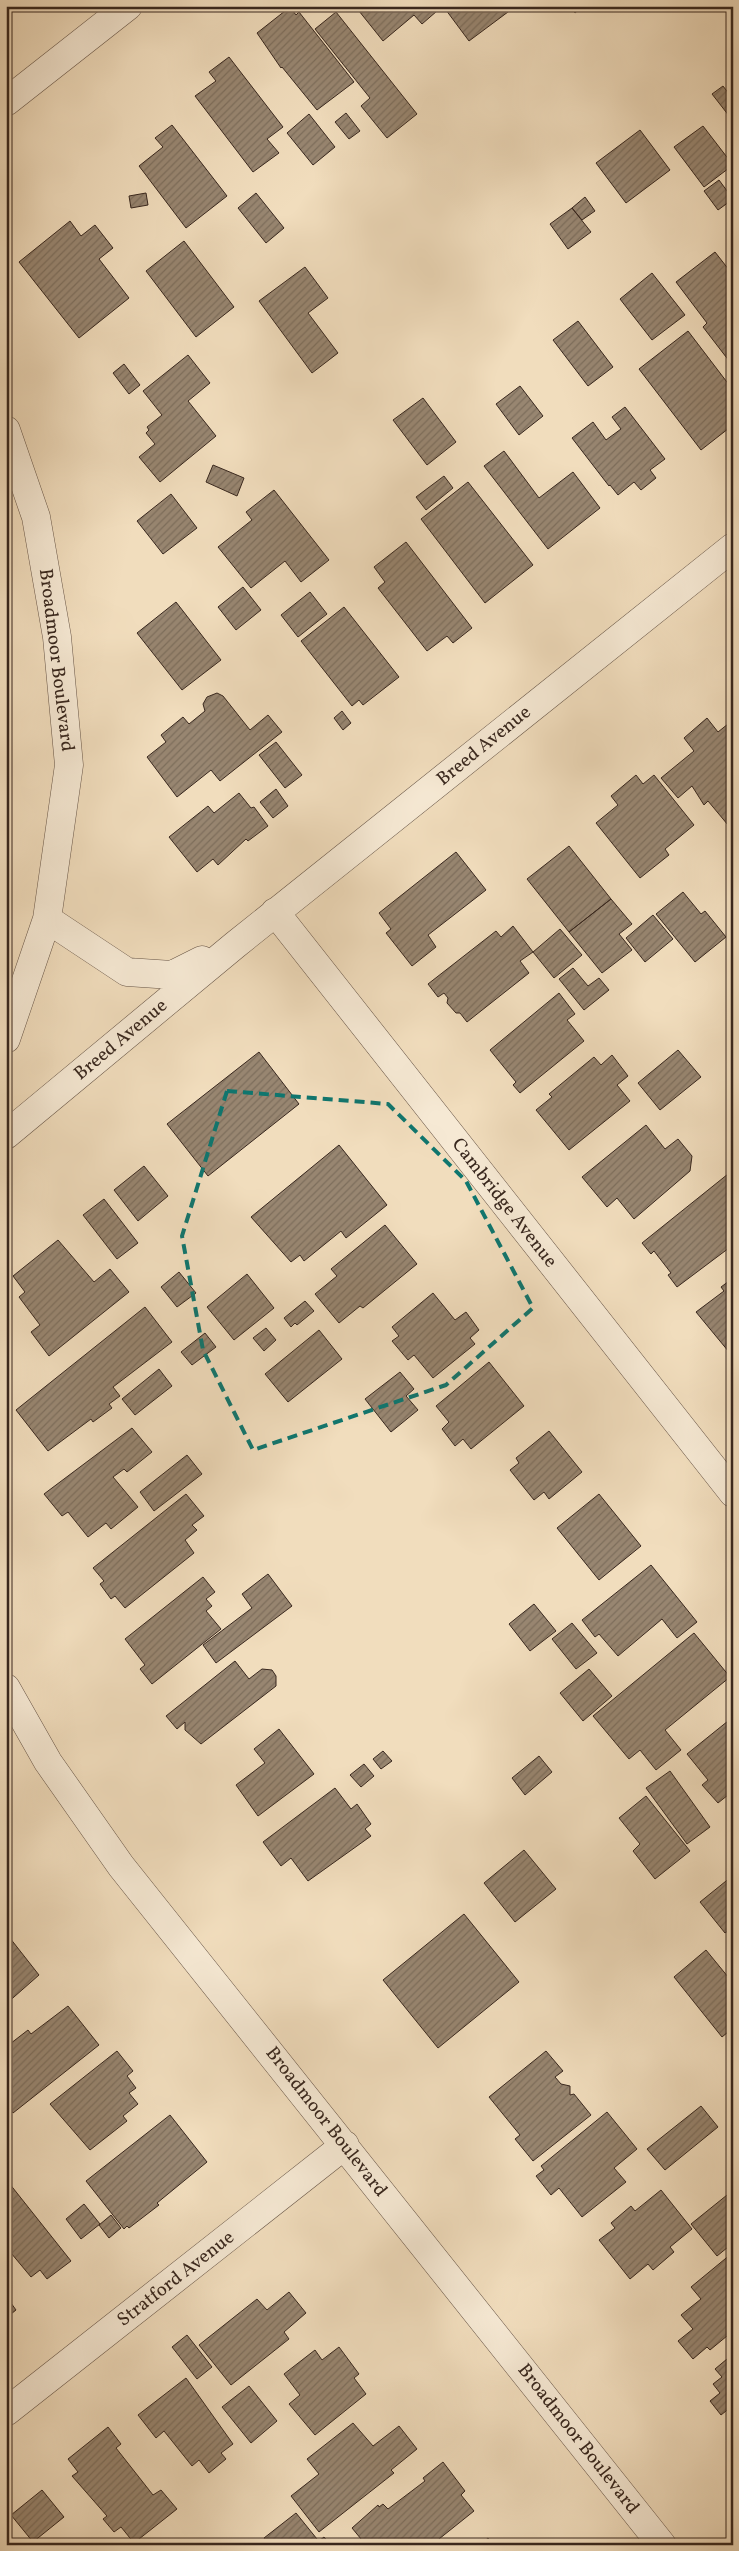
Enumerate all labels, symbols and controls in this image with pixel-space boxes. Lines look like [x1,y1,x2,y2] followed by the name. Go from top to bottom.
[32,567,80,753] street label: Broadmoor Boulevard
[431,700,537,792] street label: Breed Avenue
[69,993,173,1087] street label: Breed Avenue
[445,1133,563,1273] street label: Cambridge Avenue
[259,2041,393,2203] street label: Broadmoor Boulevard
[112,2225,240,2333] street label: Stratford Avenue
[511,2358,645,2520] street label: Broadmoor Boulevard

